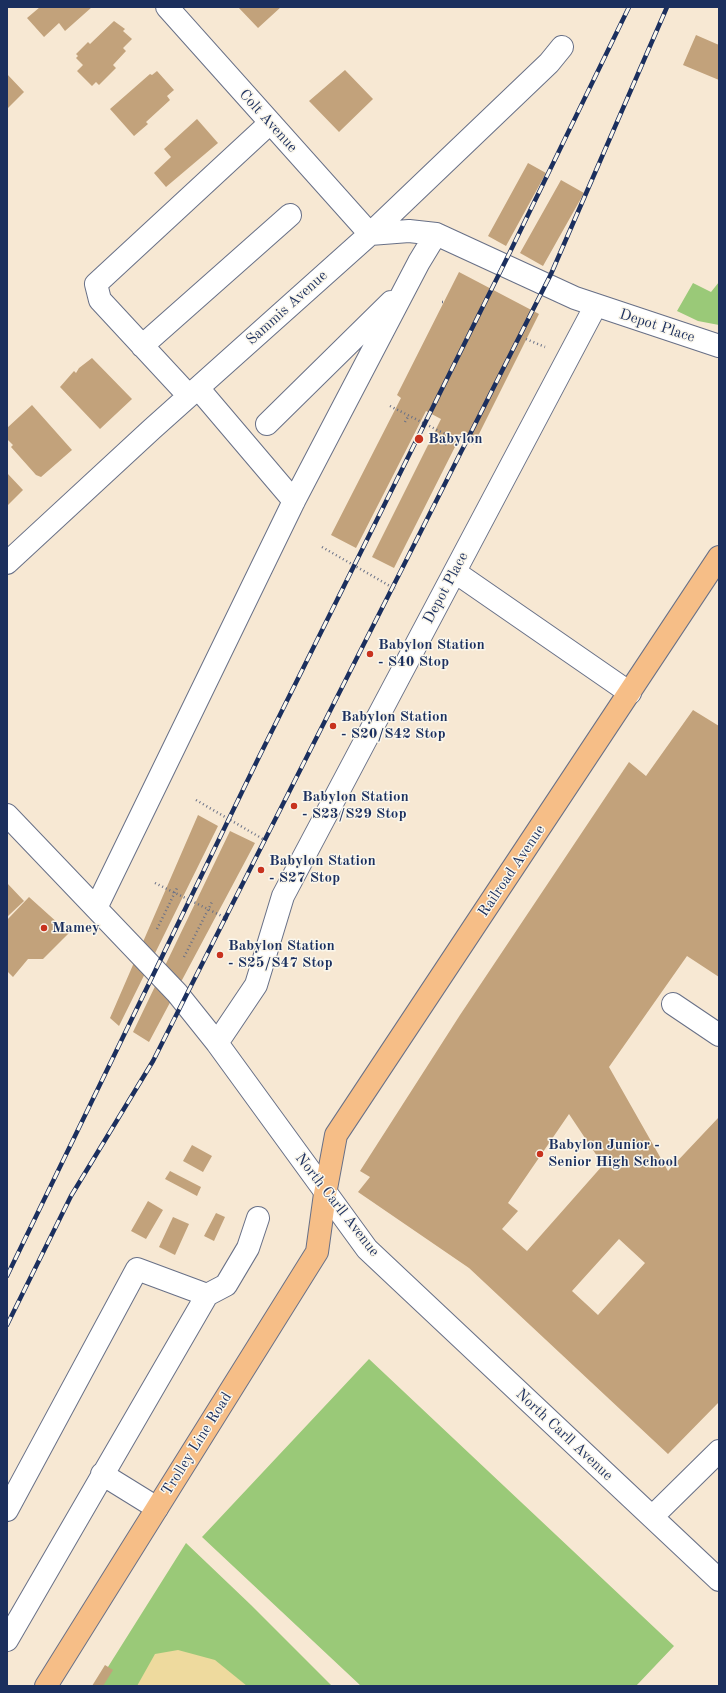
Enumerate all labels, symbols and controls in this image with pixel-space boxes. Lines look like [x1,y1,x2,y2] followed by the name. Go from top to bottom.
[235,86,301,156] street label: Colt Avenue
[243,267,331,349] street label: Sammis Avenue
[617,305,697,347] street label: Depot Place
[428,430,483,448] place label: Babylon
[413,433,425,445] marker: Babylon
[420,549,472,627] street label: Depot Place
[378,636,485,671] place label: Babylon Station - S40 Stop
[365,649,375,659] marker: Babylon Station - S40 Stop
[341,708,448,743] place label: Babylon Station - S20/S42 Stop
[328,721,338,731] marker: Babylon Station - S20/S42 Stop
[302,788,409,823] place label: Babylon Station - S23/S29 Stop
[289,801,299,811] marker: Babylon Station - S23/S29 Stop
[475,822,549,920] street label: Railroad Avenue
[269,852,376,887] place label: Babylon Station - S27 Stop
[256,865,266,875] marker: Babylon Station - S27 Stop
[52,919,100,937] place label: Mamey
[39,923,49,933] marker: Mamey
[228,937,335,972] place label: Babylon Station - S25/S47 Stop
[215,950,225,960] marker: Babylon Station - S25/S47 Stop
[548,1136,678,1171] place label: Babylon Junior - Senior High School
[535,1149,545,1159] marker: Babylon Junior - Senior High School
[291,1150,383,1260] street label: North Carll Avenue
[512,1385,616,1485] street label: North Carll Avenue
[158,1389,236,1499] street label: Trolley Line Road

